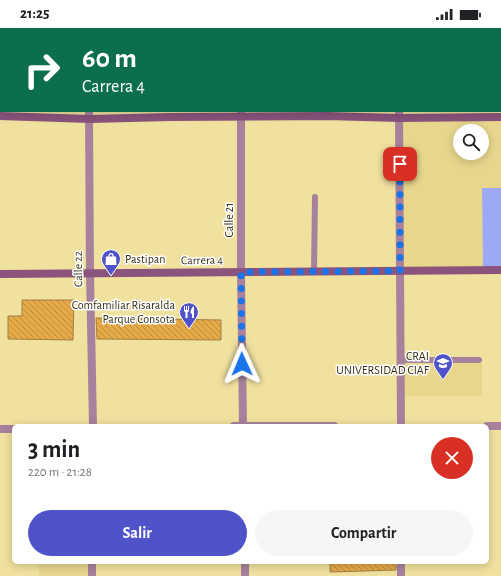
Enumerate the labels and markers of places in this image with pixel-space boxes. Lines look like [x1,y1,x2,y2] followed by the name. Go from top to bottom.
[383,147,417,181] pin
[100,248,122,276] shop icon: Pastipan
[125,253,165,265] place label: Pastipan
[72,299,175,325] place label: Comfamiliar Risaralda Parque Consota
[178,301,200,329] restaurant icon: Comfamiliar Risaralda Parque Consota
[336,350,430,376] place label: CRAI UNIVERSIDAD CIAF
[432,352,454,380] school or university icon: CRAI UNIVERSIDAD CIAF

